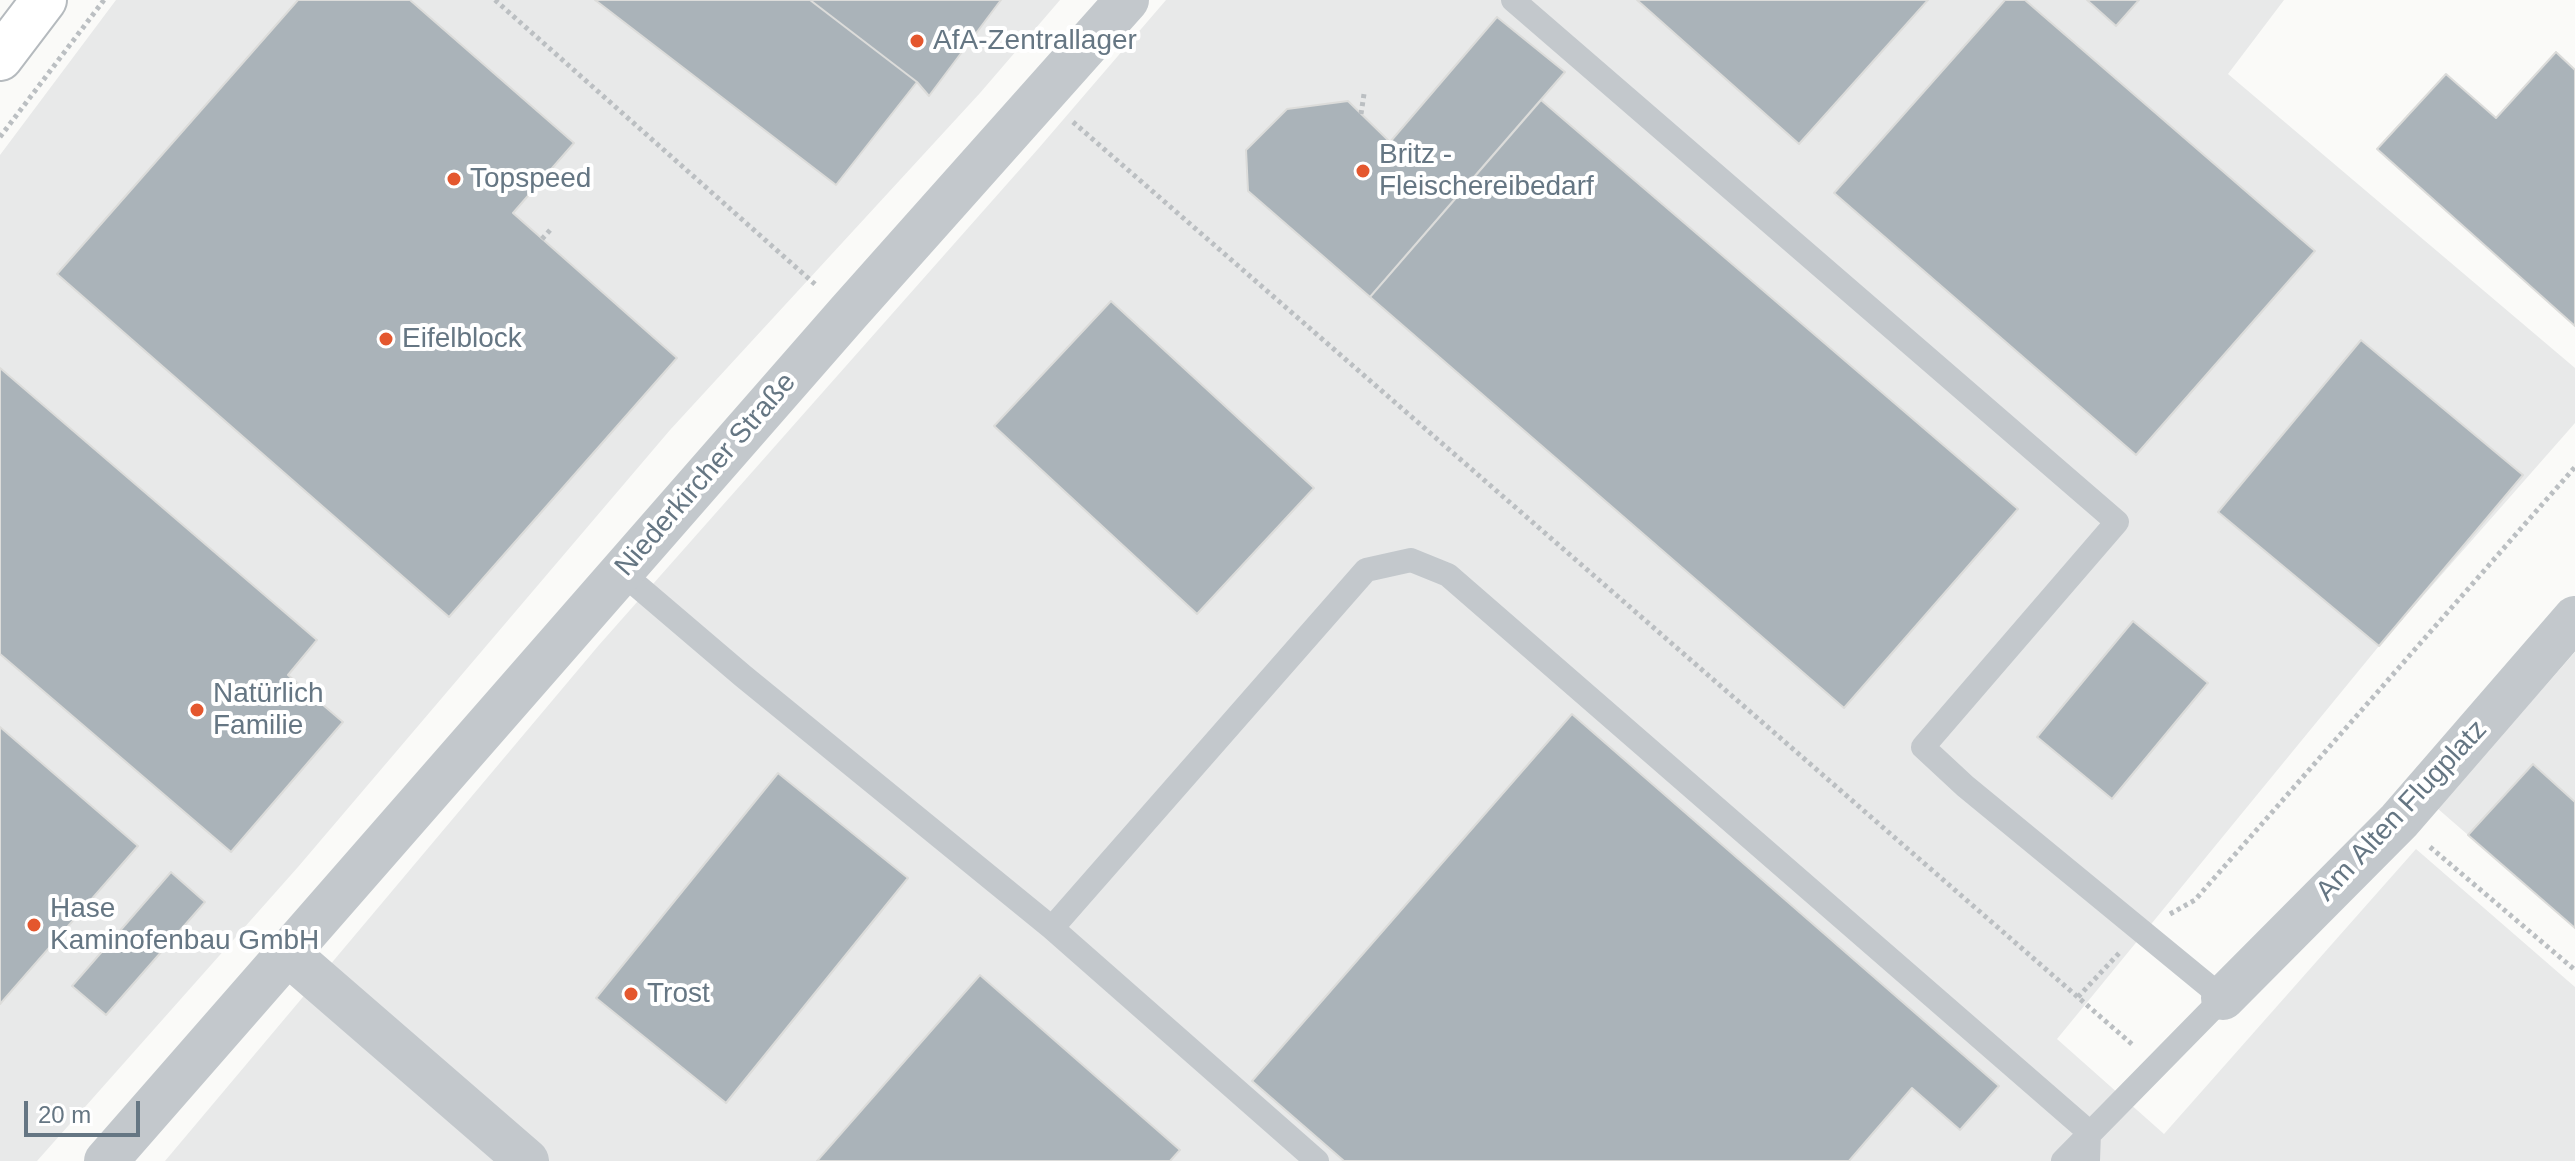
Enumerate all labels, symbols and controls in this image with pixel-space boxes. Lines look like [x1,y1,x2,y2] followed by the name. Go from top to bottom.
[933,24,1137,58] place label: AfA-Zentrallager
[908,32,926,50] marker: AfA-Zentrallager
[1379,138,1594,204] place label: Britz - Fleischereibedarf
[470,162,591,196] place label: Topspeed
[1354,162,1372,180] marker: Britz - Fleischereibedarf
[445,170,463,188] marker: Topspeed
[402,322,522,356] place label: Eifelblock
[377,330,395,348] marker: Eifelblock
[609,367,803,583] street label: Niederkircher Straße
[213,677,323,743] place label: Natürlich Familie
[188,701,206,719] marker: Natürlich Familie
[2310,714,2494,908] street label: Am Alten Flugplatz
[50,892,319,958] place label: Hase Kaminofenbau GmbH
[25,916,43,934] marker: Hase Kaminofenbau GmbH
[647,977,710,1011] place label: Trost
[622,985,640,1003] marker: Trost
[28,1085,144,1135] scale bar
[38,1101,91,1128] text: 20 m

